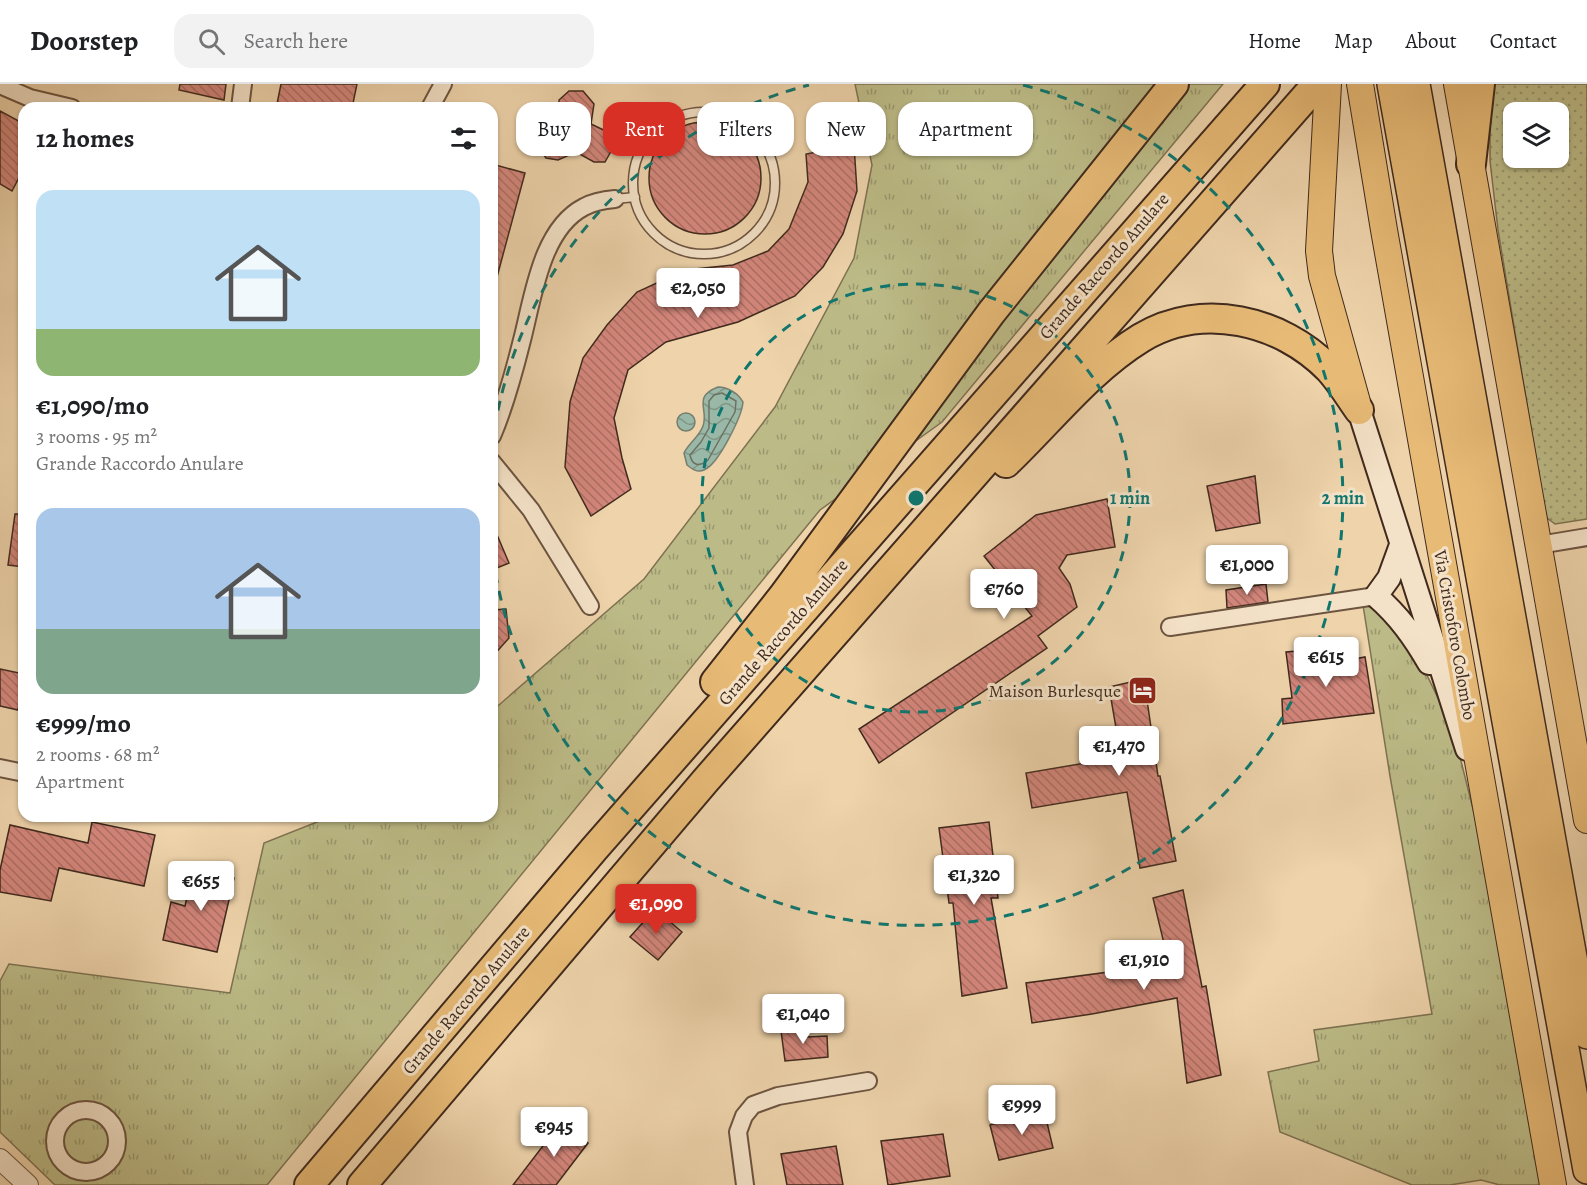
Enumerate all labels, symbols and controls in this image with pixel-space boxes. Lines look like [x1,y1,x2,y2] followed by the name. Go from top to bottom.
[174,14,594,68] search box
[30,22,138,60] text: Doorstep
[195,25,228,58] icon: search
[243,26,348,56] text: Search here
[1248,27,1301,55] text: Home
[1334,27,1372,55] text: Map
[1405,27,1457,55] text: About
[1490,27,1557,55] text: Contact
[516,102,591,156] chip: Buy
[603,102,685,156] chip: Rent
[697,102,794,156] chip: Filters
[806,102,886,156] chip: New
[898,102,1033,156] chip: Apartment
[1503,102,1569,168] map controls
[1503,102,1569,168] button: layers
[36,121,134,156] text: 12 homes
[447,122,480,155] icon: filters
[1034,188,1174,344] street label: Grande Raccordo Anulare
[204,229,312,337] icon: home
[649,268,747,319] pin: €2,050
[670,274,726,301] text: €2,050
[36,388,149,423] text: €1,090/mo
[36,423,157,450] text: 3 rooms · 95 m²
[36,450,244,477] text: Grande Raccordo Anulare
[1110,486,1150,510] text: 1 min
[1322,486,1364,510] text: 2 min
[906,488,926,508] centre of rings
[1198,545,1296,596] pin: €1,000
[204,547,312,655] icon: home
[1428,547,1482,722] street label: Via Cristoforo Colombo
[1220,551,1274,578] text: €1,000
[713,554,853,710] street label: Grande Raccordo Anulare
[968,569,1040,620] pin: €760
[984,575,1024,602] text: €760
[1290,637,1362,688] pin: €615
[1308,643,1344,670] text: €615
[1126,675,1158,707] hotel icon: Maison Burlesque
[989,679,1121,703] place label: Maison Burlesque
[36,706,131,741] text: €999/mo
[1070,726,1168,777] pin: €1,470
[1093,732,1145,759] text: €1,470
[36,741,160,768] text: 2 rooms · 68 m²
[36,768,125,795] text: Apartment
[925,855,1023,906] pin: €1,320
[165,861,237,912] pin: €655
[948,861,1000,888] text: €1,320
[182,867,220,894] text: €655
[607,884,705,935] pin: €1,090
[629,890,683,917] text: €1,090
[397,921,535,1079] street label: Grande Raccordo Anulare
[1095,940,1193,991] pin: €1,910
[1119,946,1169,973] text: €1,910
[754,994,852,1045] pin: €1,040
[776,1000,830,1027] text: €1,040
[986,1085,1058,1136] pin: €999
[1002,1091,1042,1118] text: €999
[518,1107,590,1158] pin: €945
[535,1113,573,1140] text: €945

